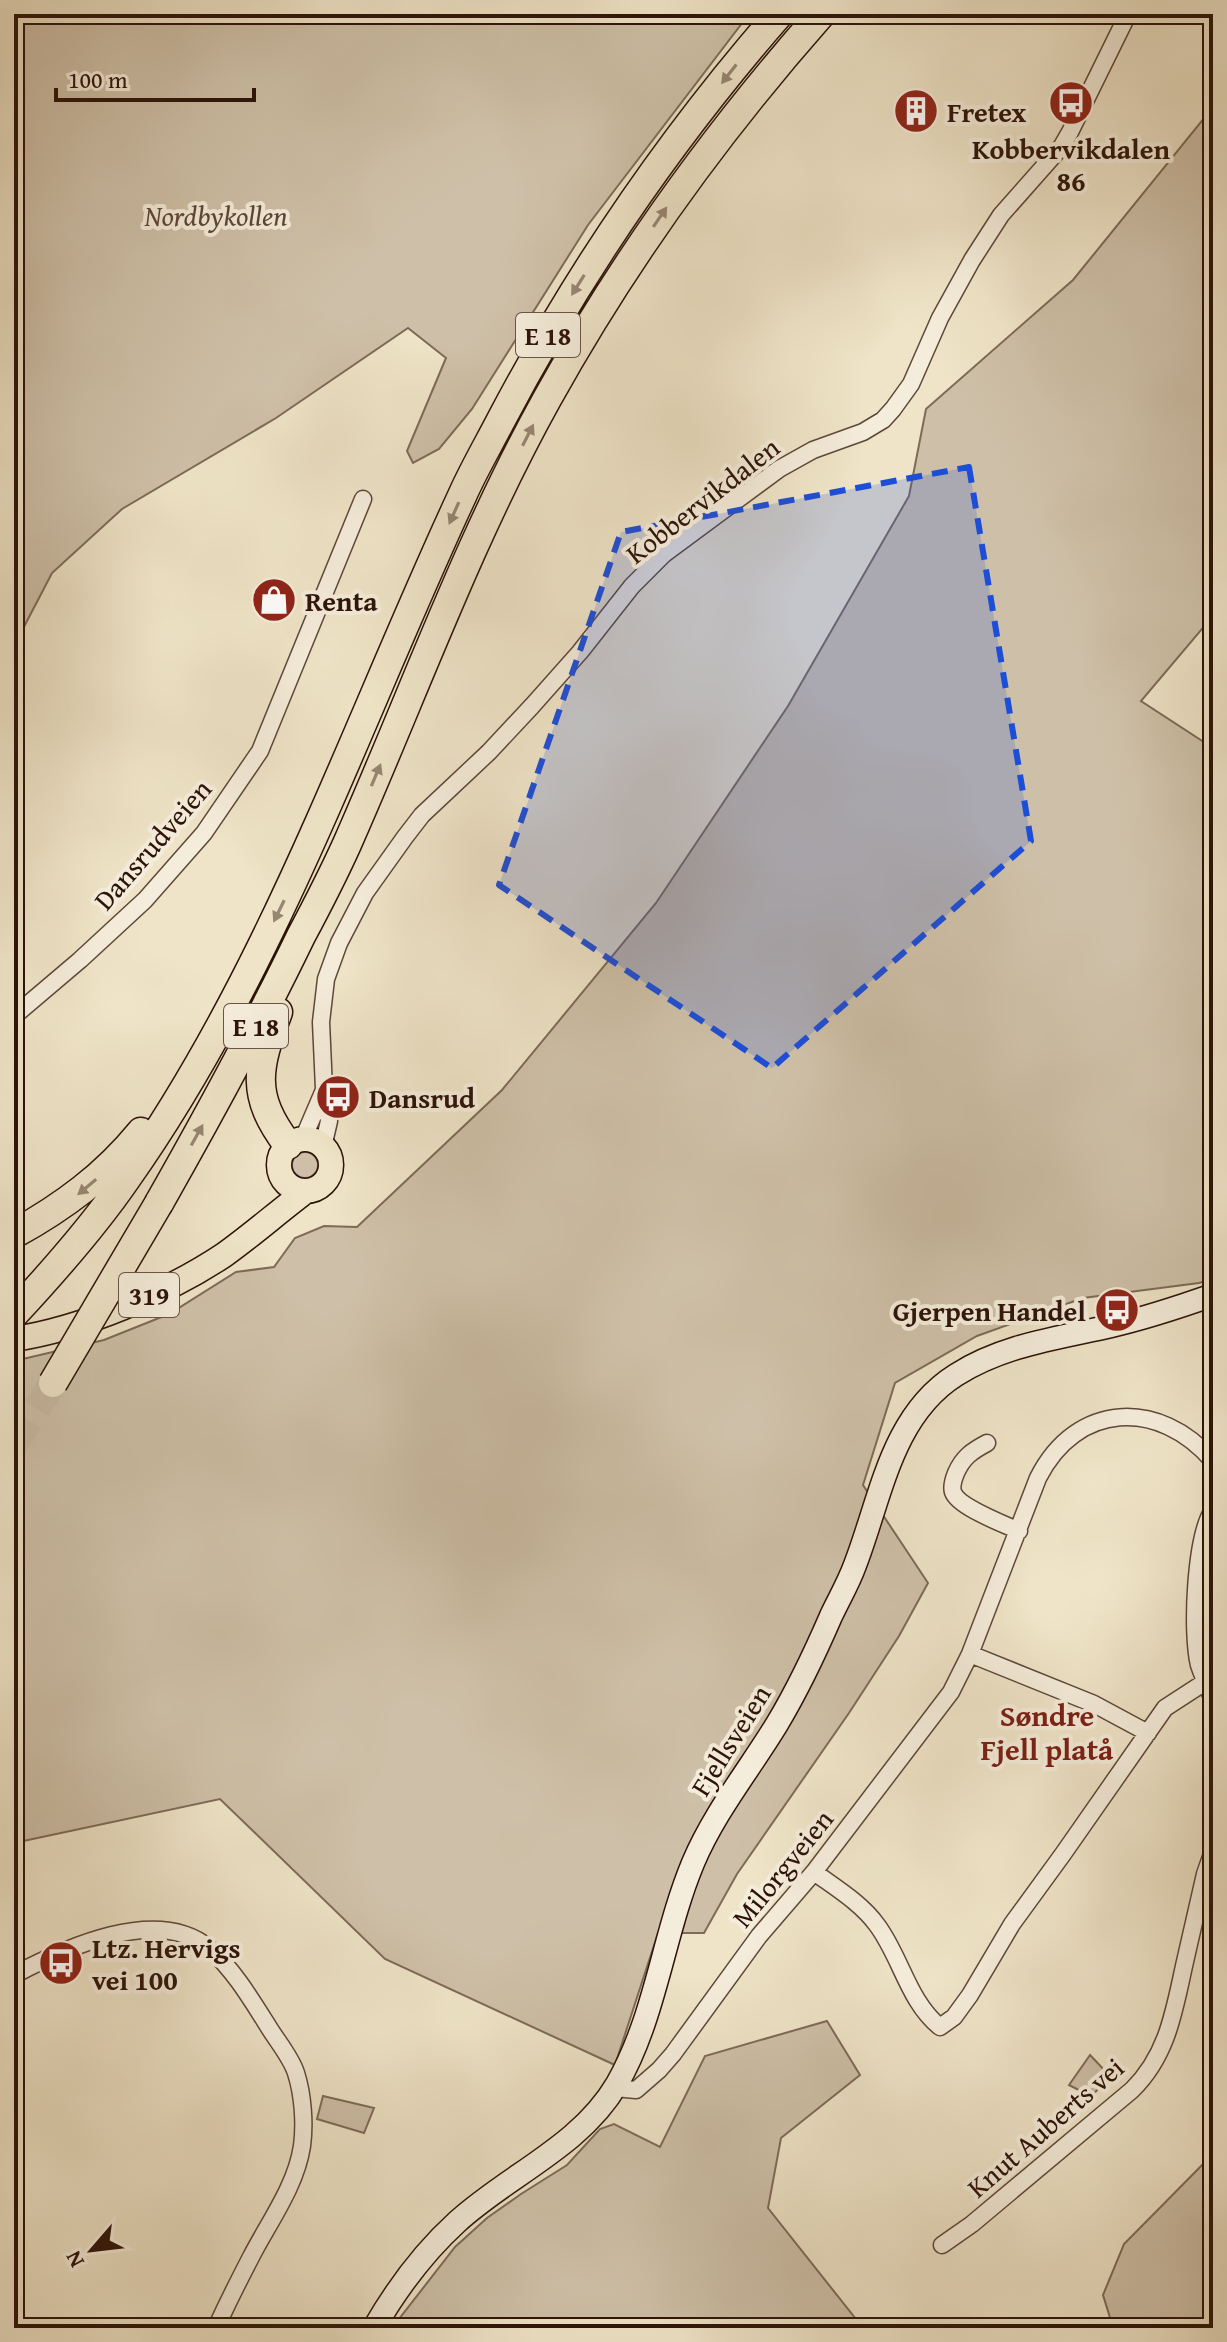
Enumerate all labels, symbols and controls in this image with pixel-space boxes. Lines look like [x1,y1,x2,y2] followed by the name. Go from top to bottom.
[56,52,254,102] scale bar
[68,62,128,97] text: 100 m
[721,64,738,84] one-way arrow
[1047,79,1095,127] bus stop icon: Kobbervikdalen 86
[892,87,940,135] building icon: Fretex
[947,91,1027,132] place label: Fretex
[972,128,1171,201] place label: Kobbervikdalen 86
[144,195,287,236] park label: Nordbykollen
[652,206,667,227] one-way arrow
[572,274,586,296] one-way arrow
[516,313,580,357] road number: E 18
[522,424,535,447] one-way arrow
[616,427,788,573] street label: Kobbervikdalen
[447,502,461,525] one-way arrow
[250,576,298,624] shop icon: Renta
[305,580,378,621] place label: Renta
[370,763,383,786] one-way arrow
[83,769,221,919] street label: Dansrudveien
[272,899,286,922] one-way arrow
[224,1004,288,1048] road number: E 18
[314,1073,362,1121] bus stop icon: Dansrud
[369,1077,476,1118] place label: Dansrud
[190,1124,204,1146] one-way arrow
[77,1178,97,1195] one-way arrow
[119,1273,179,1317] road number: 319
[1093,1286,1141,1334] bus stop icon: Gjerpen Handel
[893,1290,1086,1331] place label: Gjerpen Handel
[680,1676,780,1804] street label: Fjellsveien
[981,1693,1114,1771] district label: Søndre Fjell platå
[722,1800,843,1936] street label: Milorgveien
[92,1927,240,2000] place label: Ltz. Hervigs vei 100
[37,1939,85,1987] bus stop icon: Ltz. Hervigs vei 100
[958,2047,1133,2207] street label: Knut Auberts vei
[52,2210,132,2290] north arrow
[57,2245,92,2273] text: N

